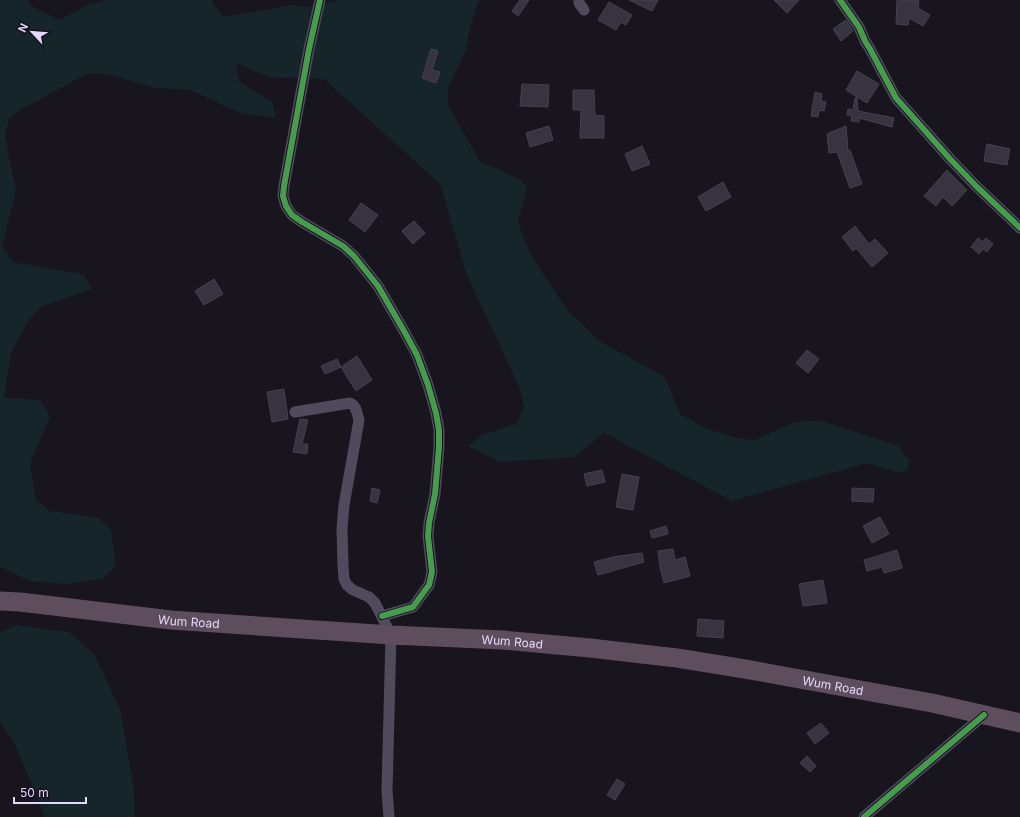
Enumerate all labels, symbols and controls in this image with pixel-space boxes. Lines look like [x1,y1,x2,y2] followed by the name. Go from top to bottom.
[12,12,52,52] north arrow
[15,21,31,34] text: N
[157,611,220,631] street label: Wum Road
[481,632,544,651] street label: Wum Road
[801,672,865,698] street label: Wum Road
[14,779,86,805] scale bar
[20,785,49,800] text: 50 m

